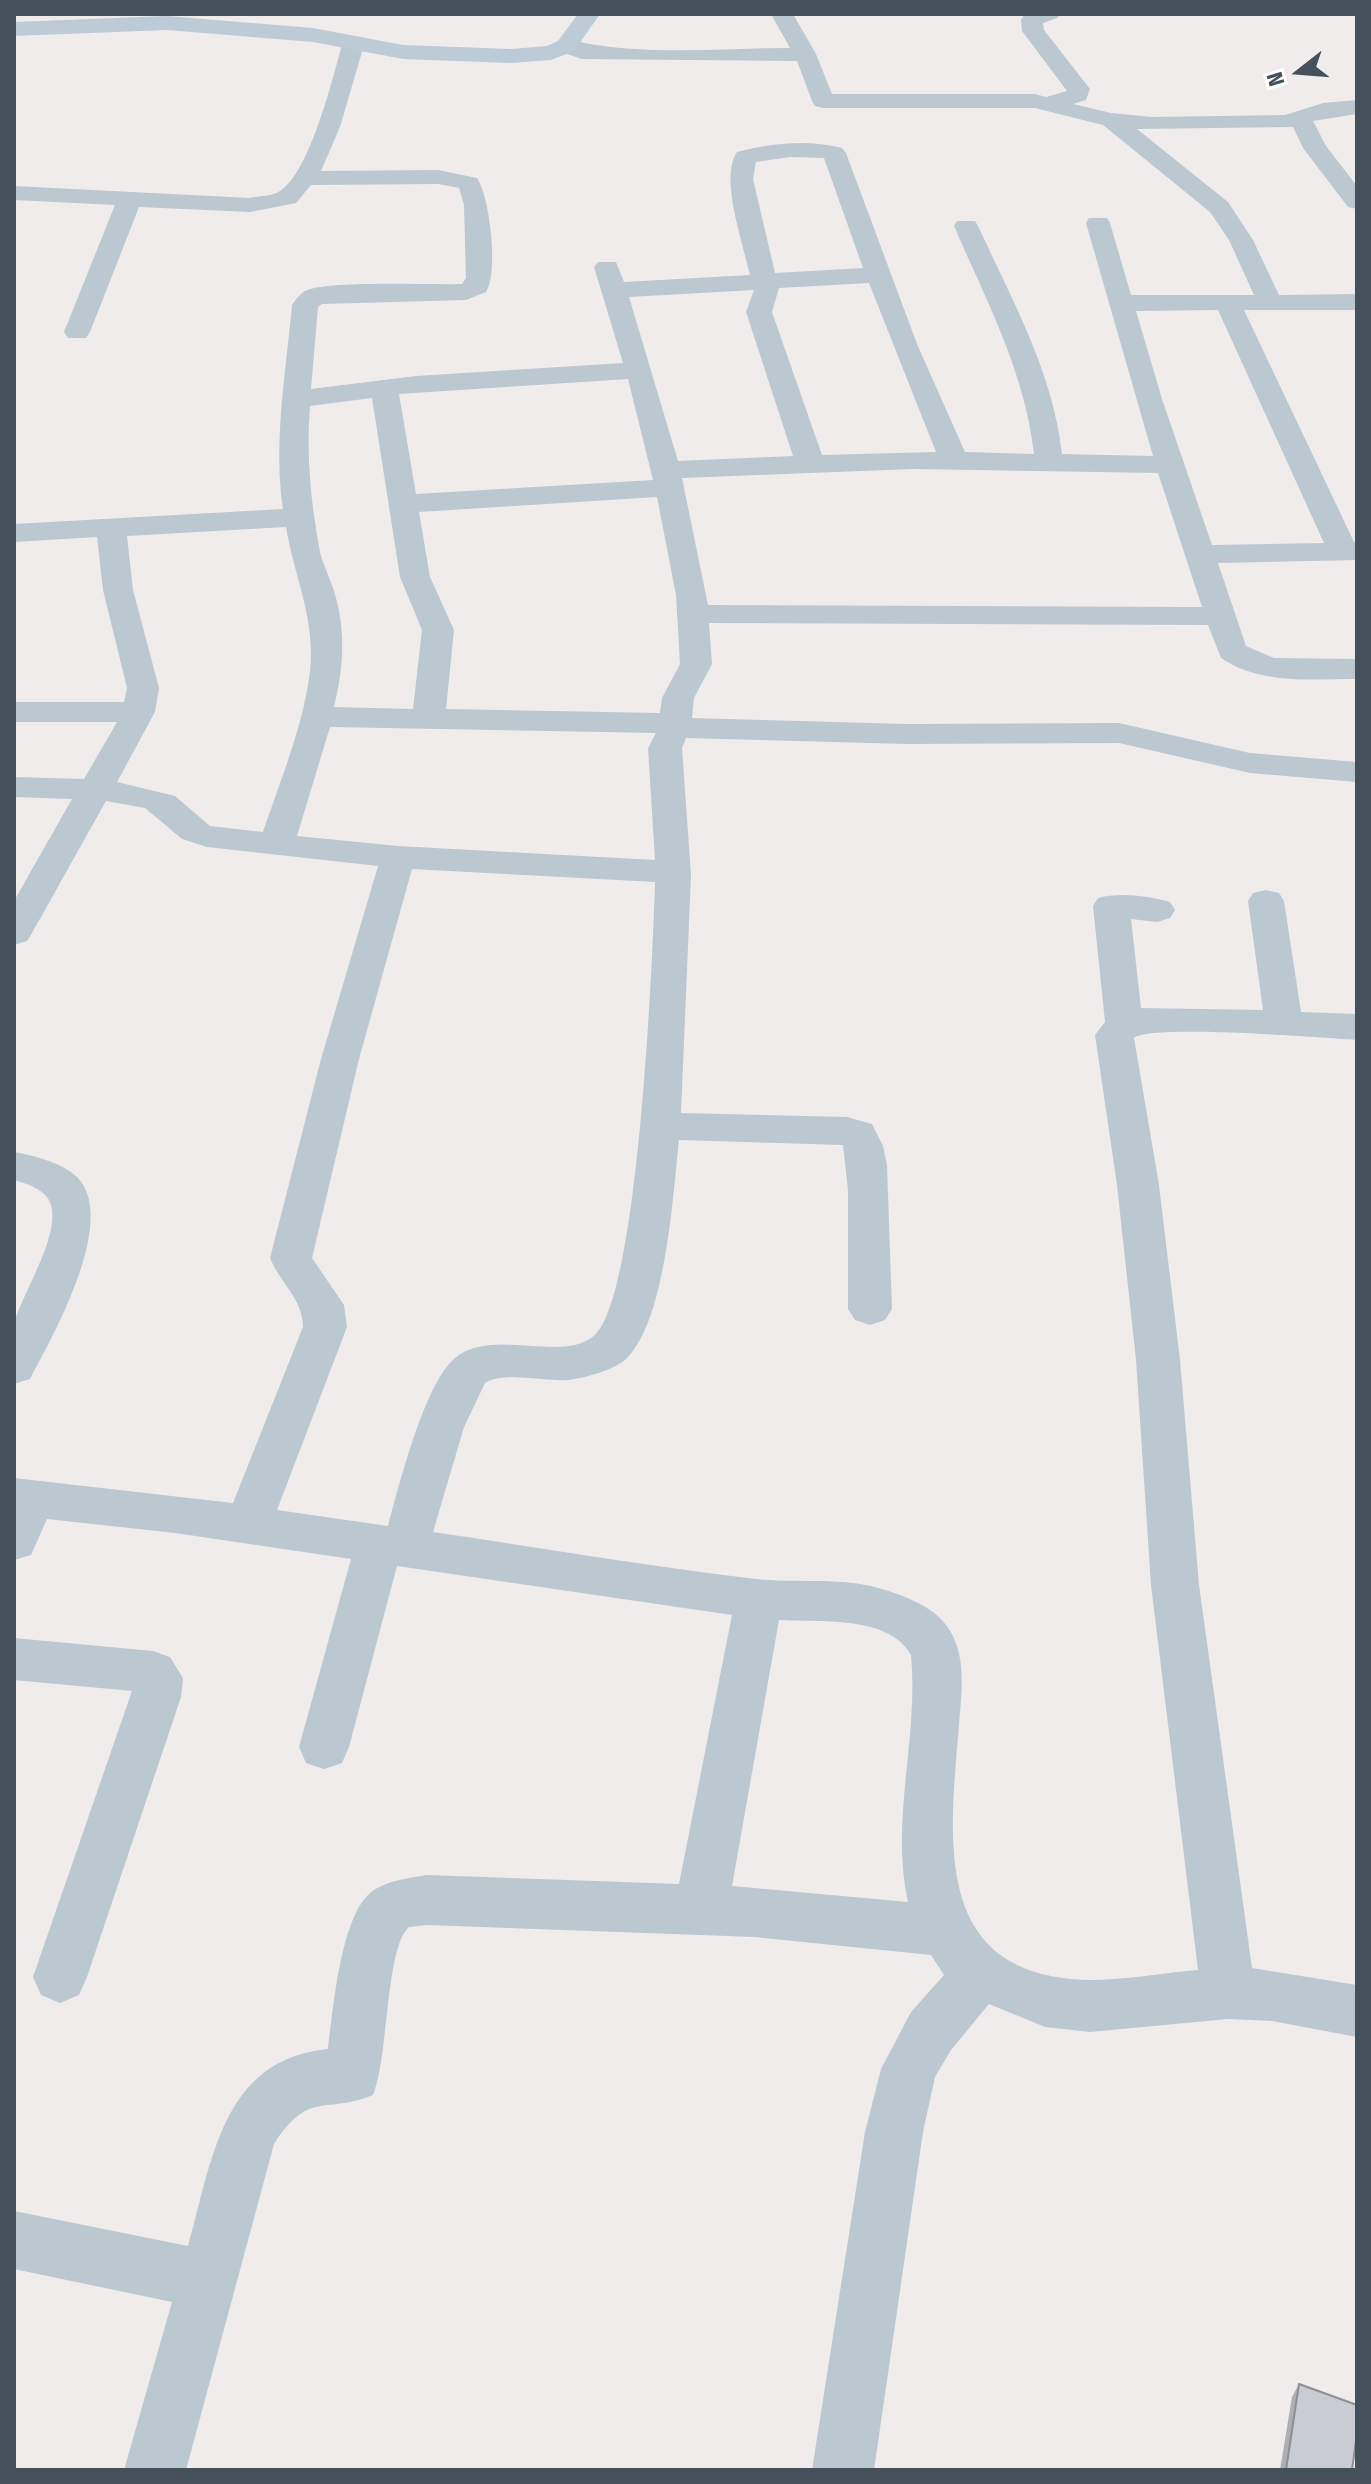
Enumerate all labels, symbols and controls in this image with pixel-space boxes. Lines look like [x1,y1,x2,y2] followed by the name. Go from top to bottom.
[1259,32,1339,112] north arrow
[1261,69,1290,89] text: N

